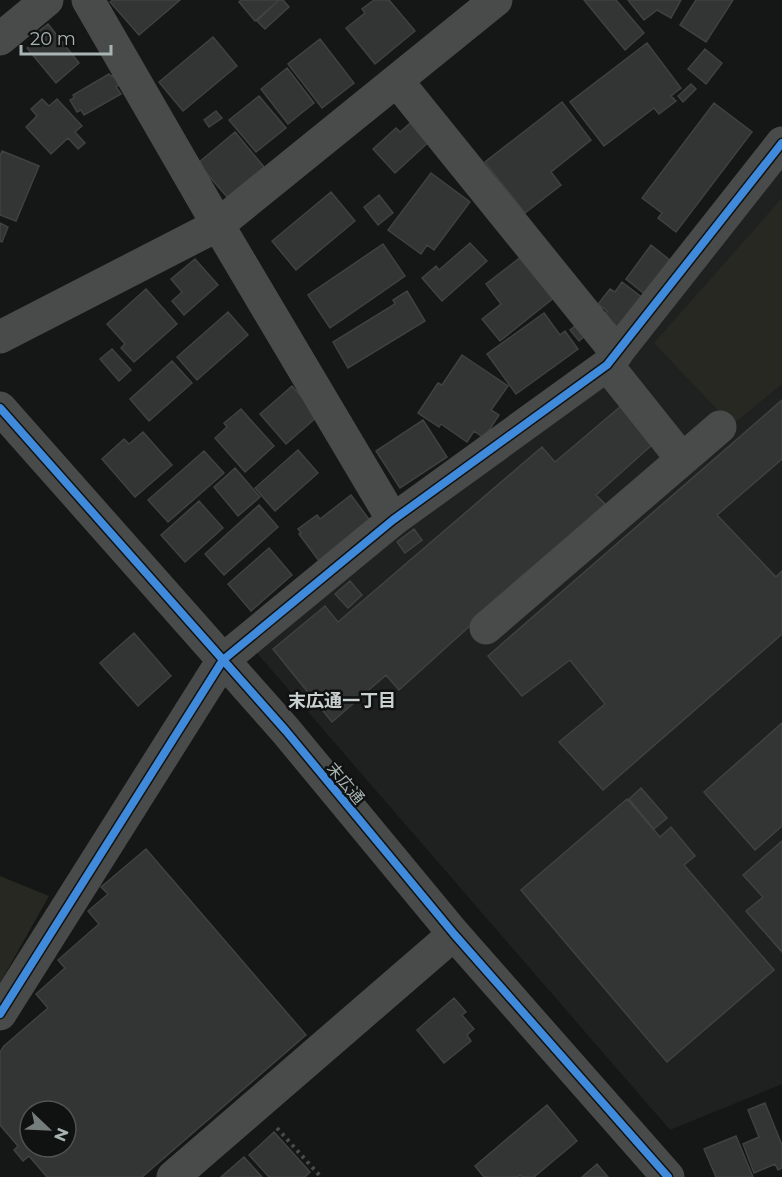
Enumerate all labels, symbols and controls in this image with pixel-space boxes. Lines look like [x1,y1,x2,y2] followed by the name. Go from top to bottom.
[21,18,111,56] scale bar
[30,28,76,50] text: 20 m
[288,690,396,712] district label: 末広通一丁目
[323,759,368,808] street label: 末広通
[18,1099,78,1159] north arrow
[50,1125,73,1144] text: N

